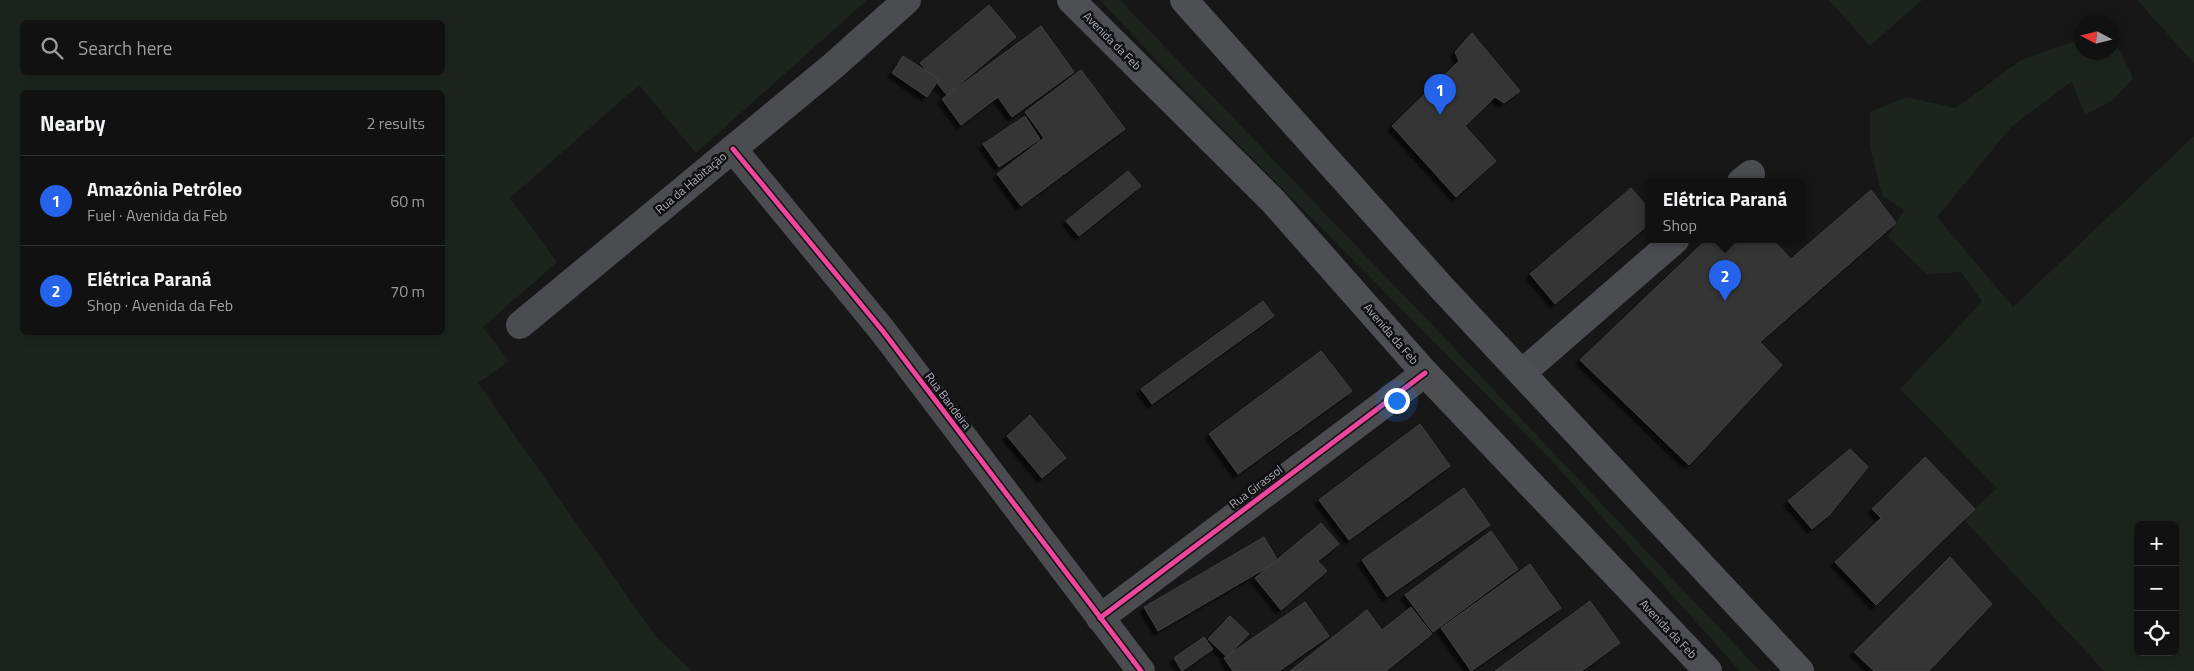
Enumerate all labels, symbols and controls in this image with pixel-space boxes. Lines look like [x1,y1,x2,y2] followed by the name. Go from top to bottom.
[1079,7,1146,74] street label: Avenida da Feb
[2074,15,2119,60] north arrow
[20,20,445,75] search box
[78,33,172,62] text: Search here
[38,34,66,62] icon: search
[1424,74,1456,115] pin: 1
[40,107,105,139] text: Nearby
[366,111,425,135] text: 2 results
[651,147,731,218] street label: Rua da Habitação
[87,174,242,203] text: Amazônia Petróleo
[1645,178,1805,243] popup
[1663,184,1787,213] text: Elétrica Paraná
[52,189,60,213] text: 1
[390,189,425,213] text: 60 m
[87,203,228,227] text: Fuel · Avenida da Feb
[1663,213,1697,237] text: Shop
[1709,260,1741,301] pin: 2
[87,264,211,293] text: Elétrica Paraná
[52,279,60,303] text: 2
[390,279,425,303] text: 70 m
[87,293,233,317] text: Shop · Avenida da Feb
[1359,299,1424,369] street label: Avenida da Feb
[921,368,976,433] street label: Rua Bandeira
[1384,388,1410,414] your location
[1225,460,1287,513] street label: Rua Girassol
[2134,521,2179,656] map controls
[2134,521,2179,566] button: +
[2134,566,2179,611] button: −
[1635,595,1702,663] street label: Avenida da Feb
[2134,611,2179,656] button: locate

